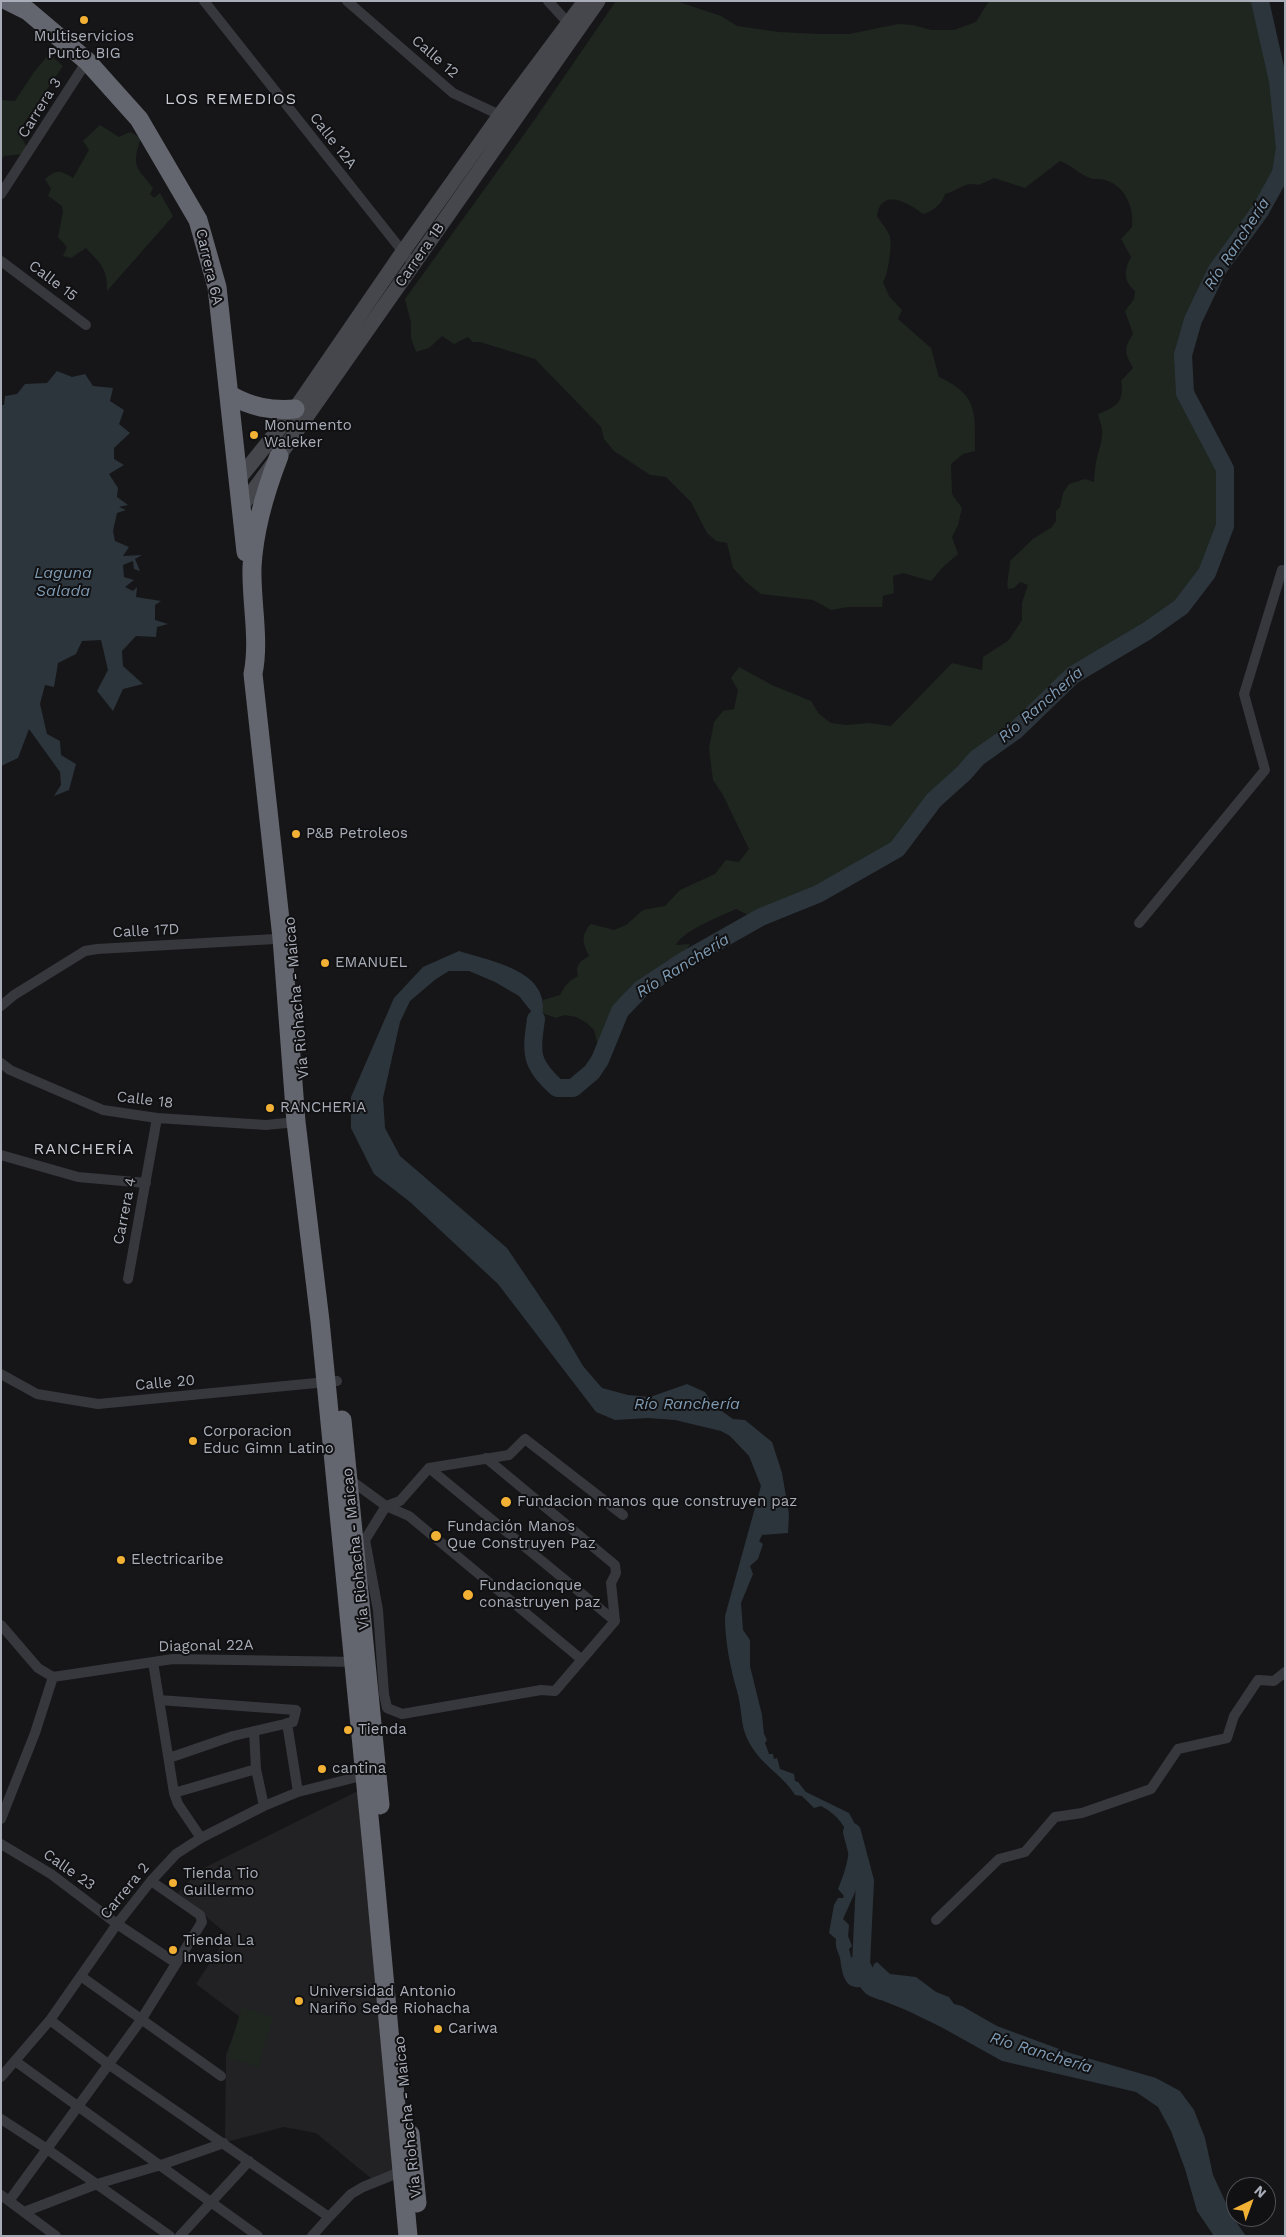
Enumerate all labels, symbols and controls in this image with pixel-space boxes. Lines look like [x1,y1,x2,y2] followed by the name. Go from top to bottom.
[78,14,90,26] marker: Multiservicios Punto BIG
[34,28,134,63] place label: Multiservicios Punto BIG
[408,32,462,82] street label: Calle 12
[14,75,66,141] street label: Carrera 3
[163,89,299,109] district label: LOS REMEDIOS
[306,109,360,173] street label: Calle 12A
[1200,194,1274,294] water label: Río Ranchería
[391,219,449,291] street label: Carrera 1B
[191,227,227,307] street label: Carrera 6A
[25,257,81,305] street label: Calle 15
[264,417,352,452] place label: Monumento Waleker
[248,429,260,441] marker: Monumento Waleker
[34,563,92,601] water label: Laguna Salada
[995,663,1087,747] water label: Río Ranchería
[306,825,408,843] place label: P&B Petroleos
[290,828,302,840] marker: P&B Petroleos
[281,916,313,1080] street label: Vía Riohacha - Maicao
[112,920,180,942] street label: Calle 17D
[633,930,733,1002] water label: Río Ranchería
[335,954,407,972] place label: EMANUEL
[319,957,331,969] marker: EMANUEL
[116,1088,174,1112] street label: Calle 18
[280,1099,366,1117] place label: RANCHERIA
[264,1102,276,1114] marker: RANCHERIA
[32,1139,136,1159] district label: RANCHERÍA
[110,1176,140,1246] street label: Carrera 4
[134,1371,196,1395] street label: Calle 20
[634,1394,740,1414] water label: Río Ranchería
[203,1423,334,1458] place label: Corporacion Educ Gimn Latino
[187,1435,199,1447] marker: Corporacion Educ Gimn Latino
[339,1467,373,1631] street label: Vía Riohacha - Maicao
[517,1493,797,1511] place label: Fundacion manos que construyen paz
[499,1495,513,1509] marker: Fundacion manos que construyen paz
[447,1518,596,1553] place label: Fundación Manos Que Construyen Paz
[429,1529,443,1543] marker: Fundación Manos Que Construyen Paz
[131,1551,224,1569] place label: Electricaribe
[115,1554,127,1566] marker: Electricaribe
[479,1577,600,1612] place label: Fundacionque conastruyen paz
[461,1588,475,1602] marker: Fundacionque conastruyen paz
[158,1636,254,1656] street label: Diagonal 22A
[358,1721,407,1739] place label: Tienda
[342,1724,354,1736] marker: Tienda
[332,1760,386,1778] place label: cantina
[316,1763,328,1775] marker: cantina
[40,1846,98,1894] street label: Calle 23
[97,1859,153,1923] street label: Carrera 2
[183,1865,259,1900] place label: Tienda Tio Guillermo
[167,1877,179,1889] marker: Tienda Tio Guillermo
[183,1932,254,1967] place label: Tienda La Invasion
[167,1944,179,1956] marker: Tienda La Invasion
[309,1983,470,2018] place label: Universidad Antonio Nariño Sede Riohacha
[293,1995,305,2007] marker: Universidad Antonio Nariño Sede Riohacha
[448,2020,498,2038] place label: Cariwa
[432,2023,444,2035] marker: Cariwa
[988,2028,1094,2078] water label: Río Ranchería
[391,2035,425,2199] street label: Vía Riohacha - Maicao
[1226,2177,1276,2227] north arrow
[1251,2182,1270,2201] text: N

